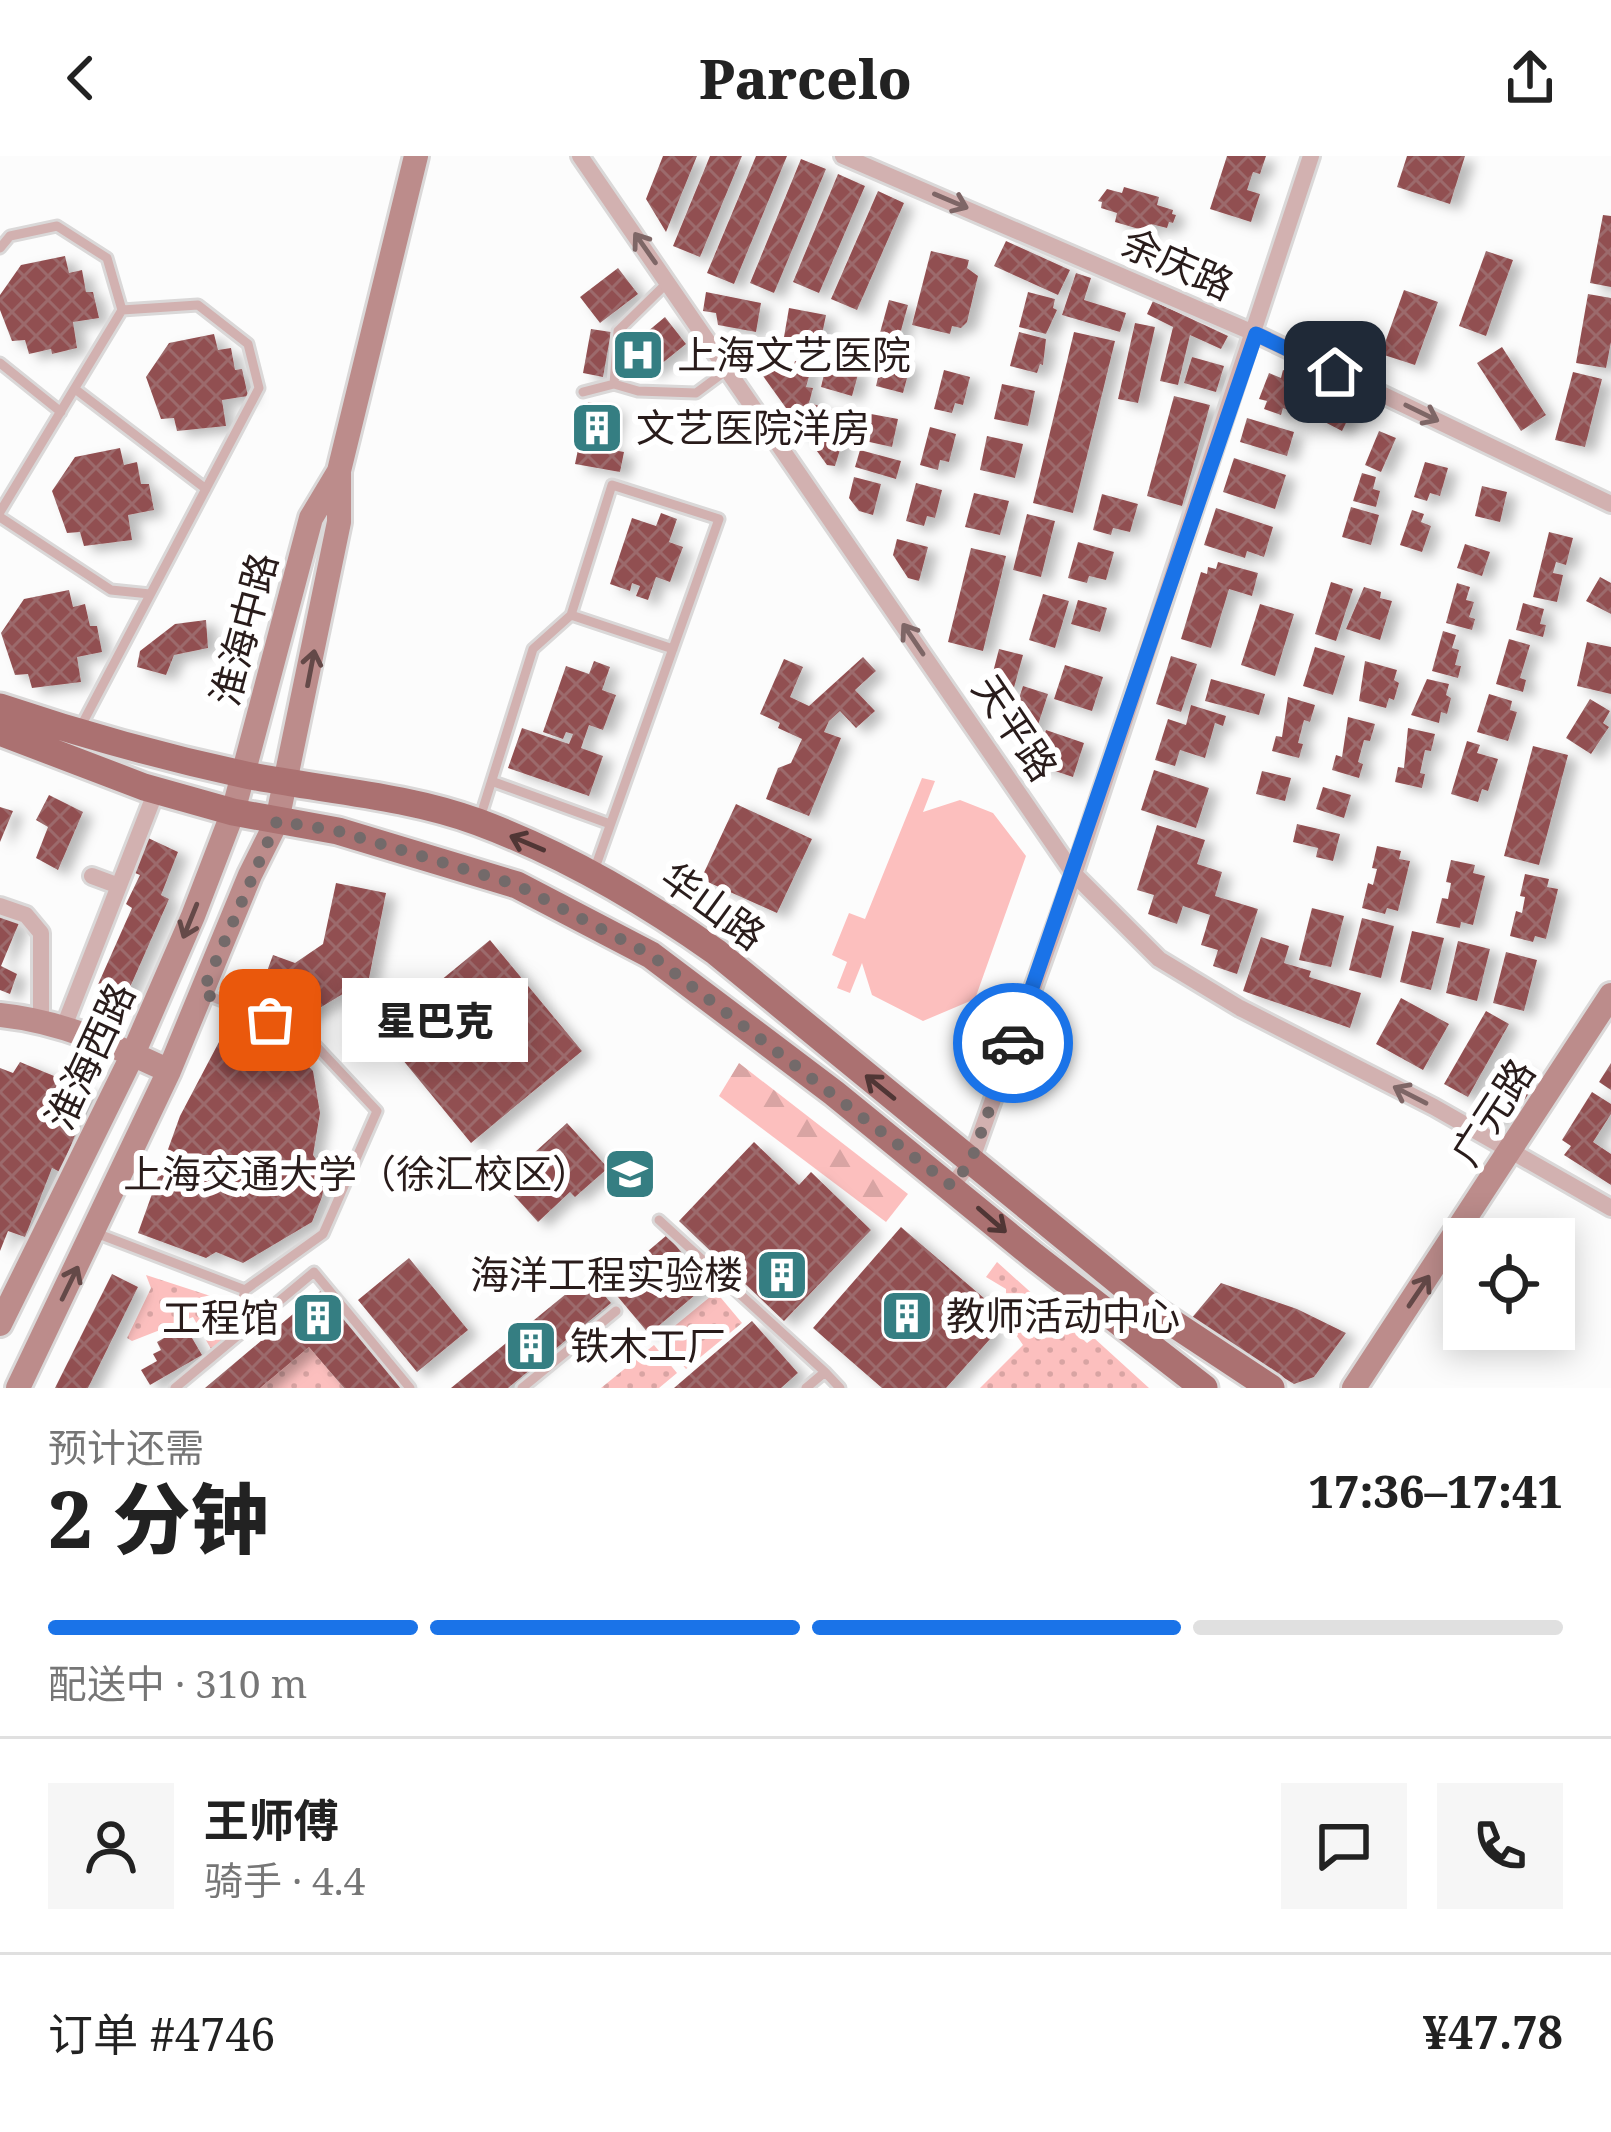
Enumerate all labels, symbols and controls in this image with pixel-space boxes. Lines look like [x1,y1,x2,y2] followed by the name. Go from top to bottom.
[699,41,912,115] text: Parcelo
[48,45,114,111] icon: back
[1497,45,1563,111] icon: share
[933,192,969,214] one-way arrow
[1114,215,1243,311] street label: 余庆路
[633,232,658,265] one-way arrow
[1284,321,1386,423] pin
[610,327,666,383] hospital icon: 上海文艺医院
[677,327,911,380] place label: 上海文艺医院
[1302,339,1368,405] icon: home
[569,400,625,456] building icon: 文艺医院洋房
[636,400,870,453] place label: 文艺医院洋房
[1403,403,1439,426] one-way arrow
[197,546,288,711] street label: 淮海中路
[901,622,926,656] one-way arrow
[301,649,323,688] one-way arrow
[962,664,1071,790] street label: 天平路
[510,830,546,852] one-way arrow
[651,849,777,961] street label: 华山路
[178,902,199,939] one-way arrow
[219,969,321,1071] pin
[32,973,146,1137] street label: 淮海西路
[342,978,528,1062] callout: 星巴克
[953,983,1073,1103] courier
[237,987,303,1053] icon: bag
[376,993,494,1046] text: 星巴克
[980,1010,1046,1076] icon: car
[1438,1048,1546,1175] street label: 广元路
[865,1074,897,1101] one-way arrow
[1392,1082,1428,1105] one-way arrow
[123,1146,591,1199] place label: 上海交通大学（徐汇校区）
[602,1146,658,1202] school or university icon: 上海交通大学（徐汇校区）
[976,1205,1006,1233] one-way arrow
[1443,1218,1575,1350] map controls
[1443,1218,1575,1350] button: locate
[470,1247,743,1300] place label: 海洋工程实验楼
[754,1247,810,1303] building icon: 海洋工程实验楼
[59,1266,82,1301] one-way arrow
[1406,1274,1431,1308] one-way arrow
[879,1288,935,1344] building icon: 教师活动中心
[946,1288,1180,1341] place label: 教师活动中心
[162,1290,279,1343] place label: 工程馆
[290,1290,346,1346] building icon: 工程馆
[503,1318,559,1374] building icon: 铁木工厂
[570,1318,726,1371] place label: 铁木工厂
[48,1420,204,1473] text: 预计还需
[1308,1460,1563,1521] text: 17:36–17:41
[48,1465,269,1571] text: 2 分钟
[48,1656,307,1709] text: 配送中 · 310 m
[48,1783,174,1909] button: person
[1281,1783,1407,1909] button: chat
[1437,1783,1563,1909] button: phone
[204,1789,339,1850] text: 王师傅
[204,1853,365,1906] text: 骑手 · 4.4
[1423,2001,1563,2062] text: ¥47.78
[48,2003,275,2064] text: 订单 #4746

